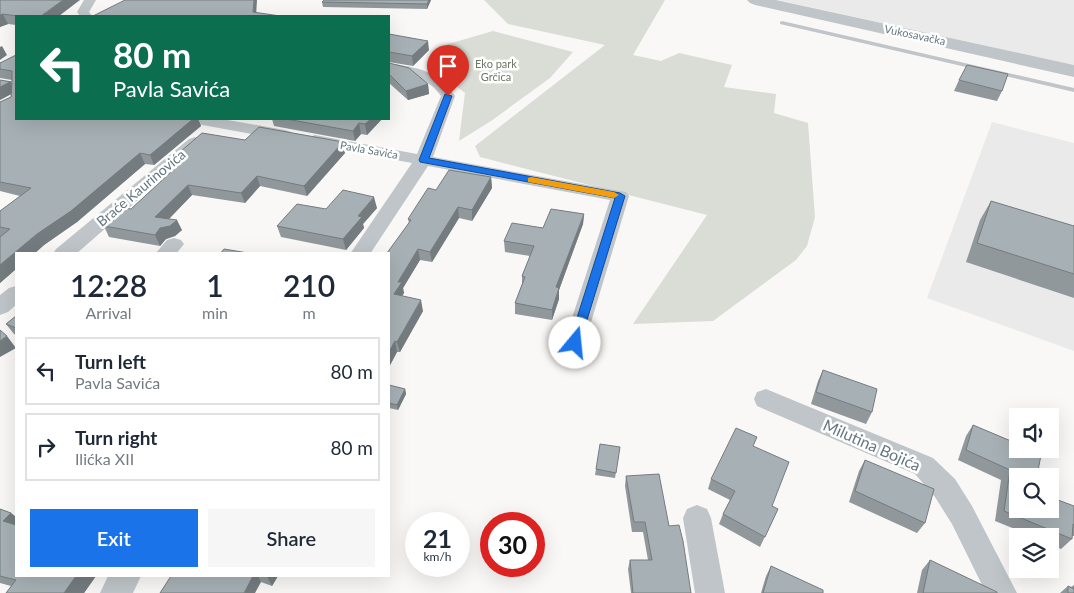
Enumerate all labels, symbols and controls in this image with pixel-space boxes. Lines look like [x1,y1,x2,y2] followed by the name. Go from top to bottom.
[883,22,947,47] street label: Vukosavačka
[113,33,191,75] text: 80 m
[30,35,95,100] icon: left
[427,45,469,96] pin
[434,52,462,80] icon: arrive
[475,57,517,83] park label: Eko park Grčica
[113,75,230,102] text: Pavla Savića
[339,138,399,161] street label: Pavla Savića
[93,146,189,230] street label: Braće Kaurinovića
[70,267,147,303] text: 12:28
[206,267,224,303] text: 1
[283,267,335,303] text: 210
[85,303,132,322] text: Arrival
[202,303,228,322] text: min
[302,303,316,322] text: m
[548,316,600,368] position arrow
[75,350,146,373] text: Turn left
[32,357,60,385] icon: left
[330,360,373,383] text: 80 m
[75,373,160,392] text: Pavla Savića
[1009,408,1059,578] map controls
[1009,408,1059,458] button: sound
[821,415,924,475] street label: Milutina Bojića
[75,426,157,449] text: Turn right
[32,433,60,461] icon: right
[330,436,373,459] text: 80 m
[75,449,134,468] text: Ilićka XII
[1009,468,1059,518] button: search
[30,509,198,567] button: Exit
[208,509,375,567] button: Share
[480,512,545,577] speed limit sign: 30
[423,523,452,553] text: 21
[1009,528,1059,578] button: layers
[423,549,452,564] text: km/h

